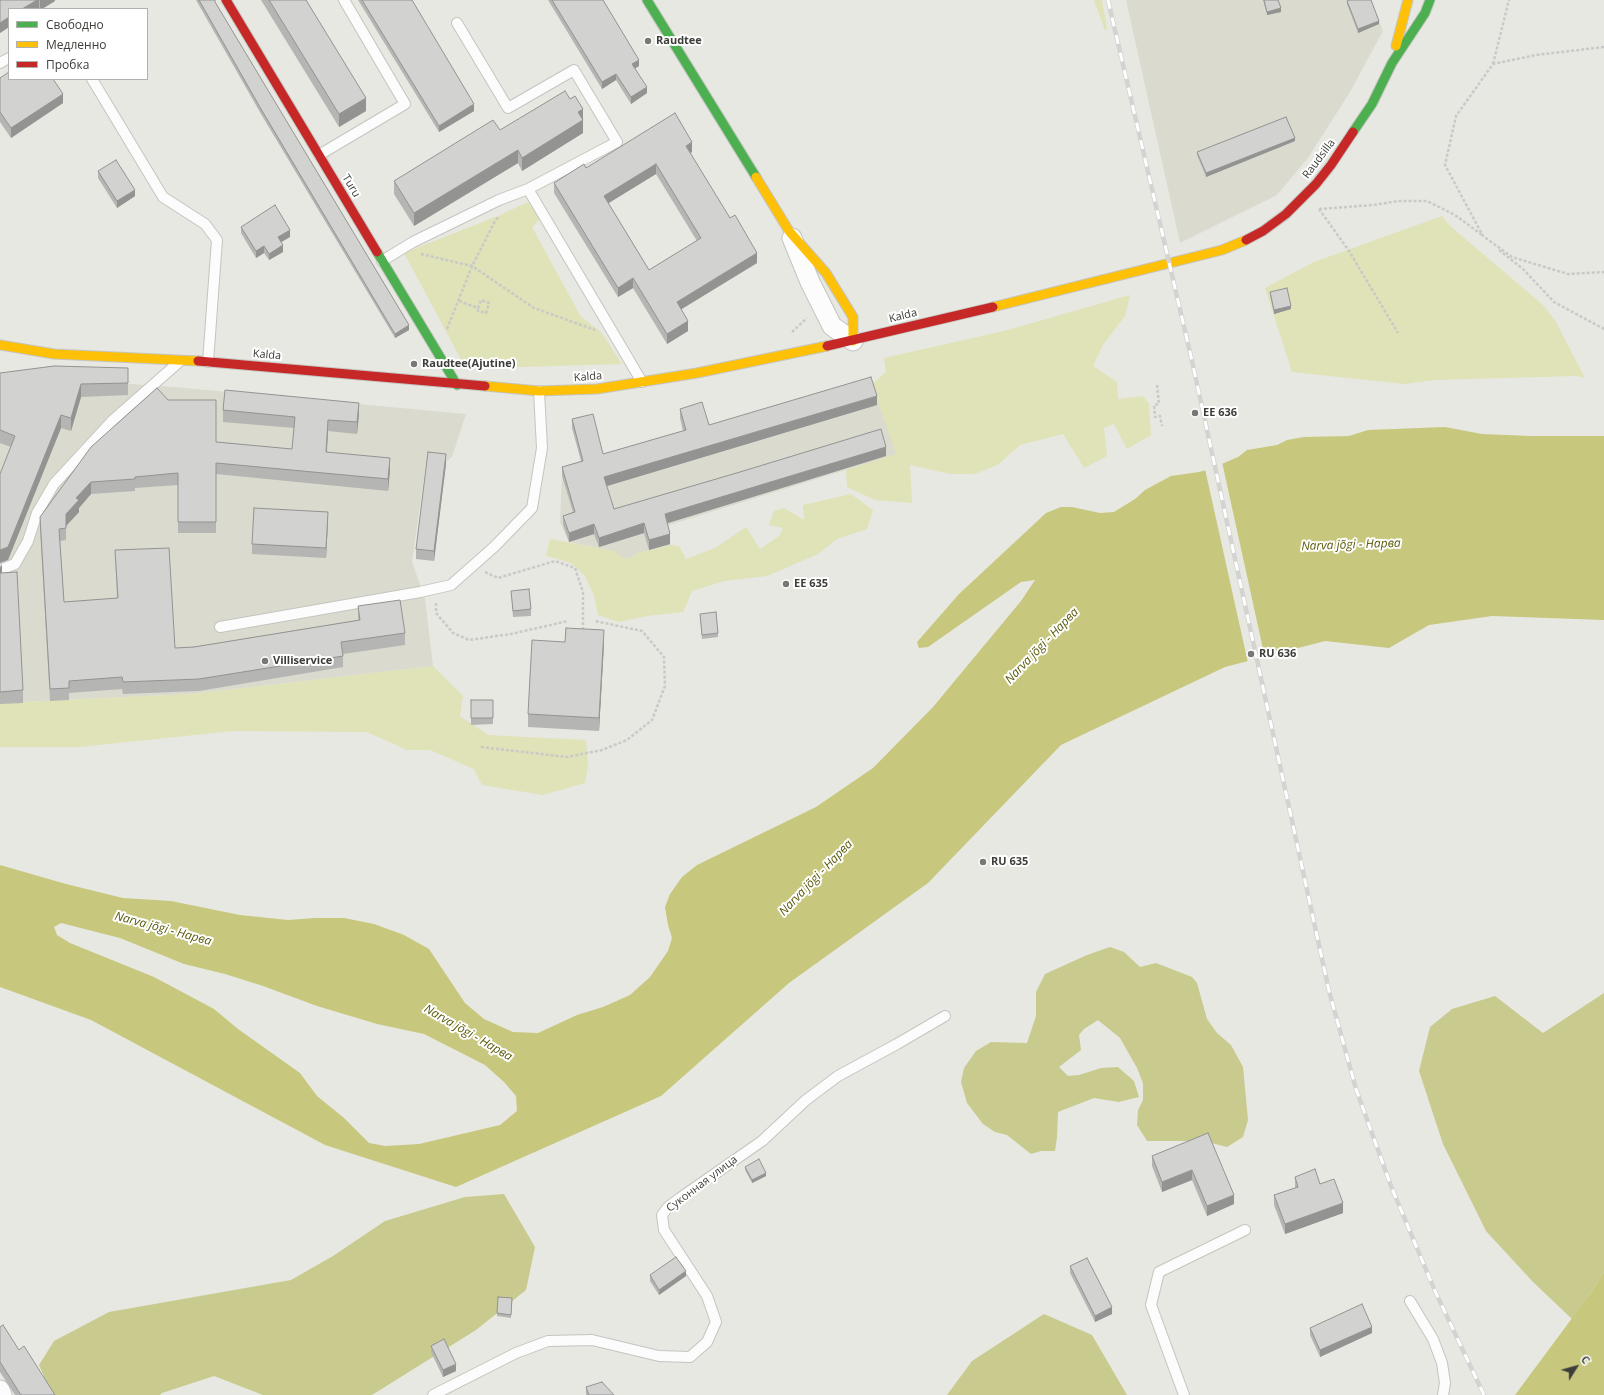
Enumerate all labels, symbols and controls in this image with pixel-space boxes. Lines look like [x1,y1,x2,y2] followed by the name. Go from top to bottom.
[8,8,148,80] legend
[46,16,104,33] text: Свободно
[656,34,702,48] place label: Raudtee
[46,36,106,53] text: Медленно
[643,36,653,46] marker: Raudtee
[46,56,89,73] text: Пробка
[1300,137,1338,181] street label: Raudsilla
[339,172,363,200] street label: Turu
[888,306,918,326] street label: Kalda
[252,347,282,363] street label: Kalda
[422,357,515,371] place label: Raudtee(Ajutine)
[409,359,419,369] marker: Raudtee(Ajutine)
[573,369,603,385] street label: Kalda
[1203,406,1237,420] place label: EE 636
[1190,408,1200,418] marker: EE 636
[1301,536,1401,554] water label: Narva jõgi - Нарва
[794,577,828,591] place label: EE 635
[781,579,791,589] marker: EE 635
[1002,605,1082,687] water label: Narva jõgi - Нарва
[1259,647,1296,661] place label: RU 636
[1246,649,1256,659] marker: RU 636
[273,654,332,668] place label: Villiservice
[260,656,270,666] marker: Villiservice
[776,837,856,919] water label: Narva jõgi - Нарва
[991,855,1028,869] place label: RU 635
[978,857,988,867] marker: RU 635
[113,909,213,949] water label: Narva jõgi - Нарва
[421,1002,515,1064] water label: Narva jõgi - Нарва
[664,1153,740,1215] street label: Суконная улица
[1556,1347,1596,1387] north arrow
[1578,1352,1594,1367] text: С

